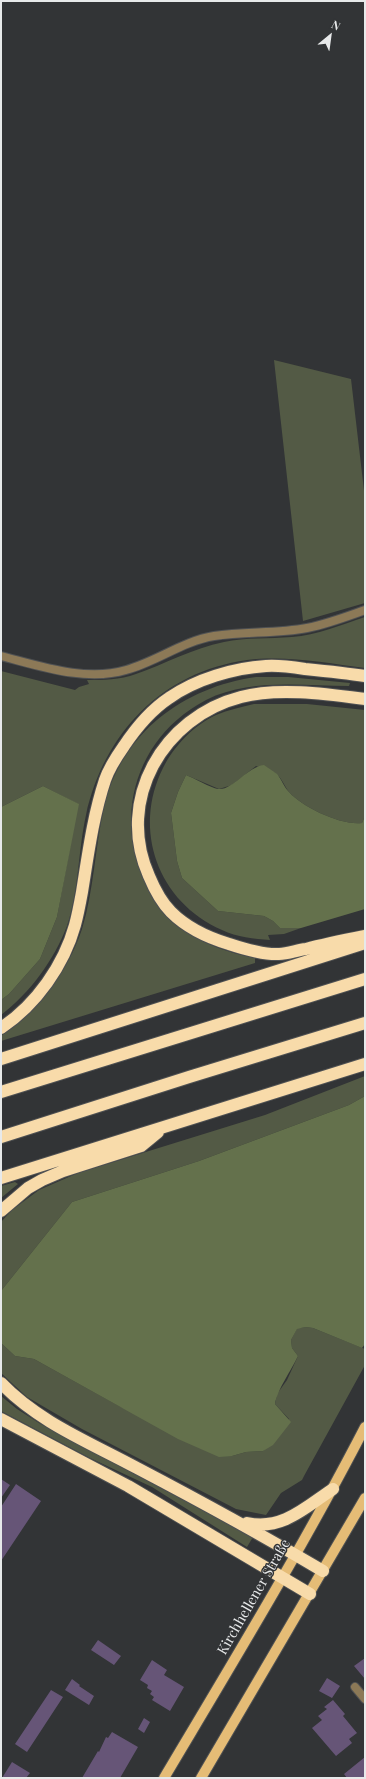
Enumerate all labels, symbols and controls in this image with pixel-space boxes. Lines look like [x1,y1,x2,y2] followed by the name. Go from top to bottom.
[310,16,350,56] north arrow
[329,17,343,34] text: N
[214,1536,294,1658] street label: Kirchhellener Straße

